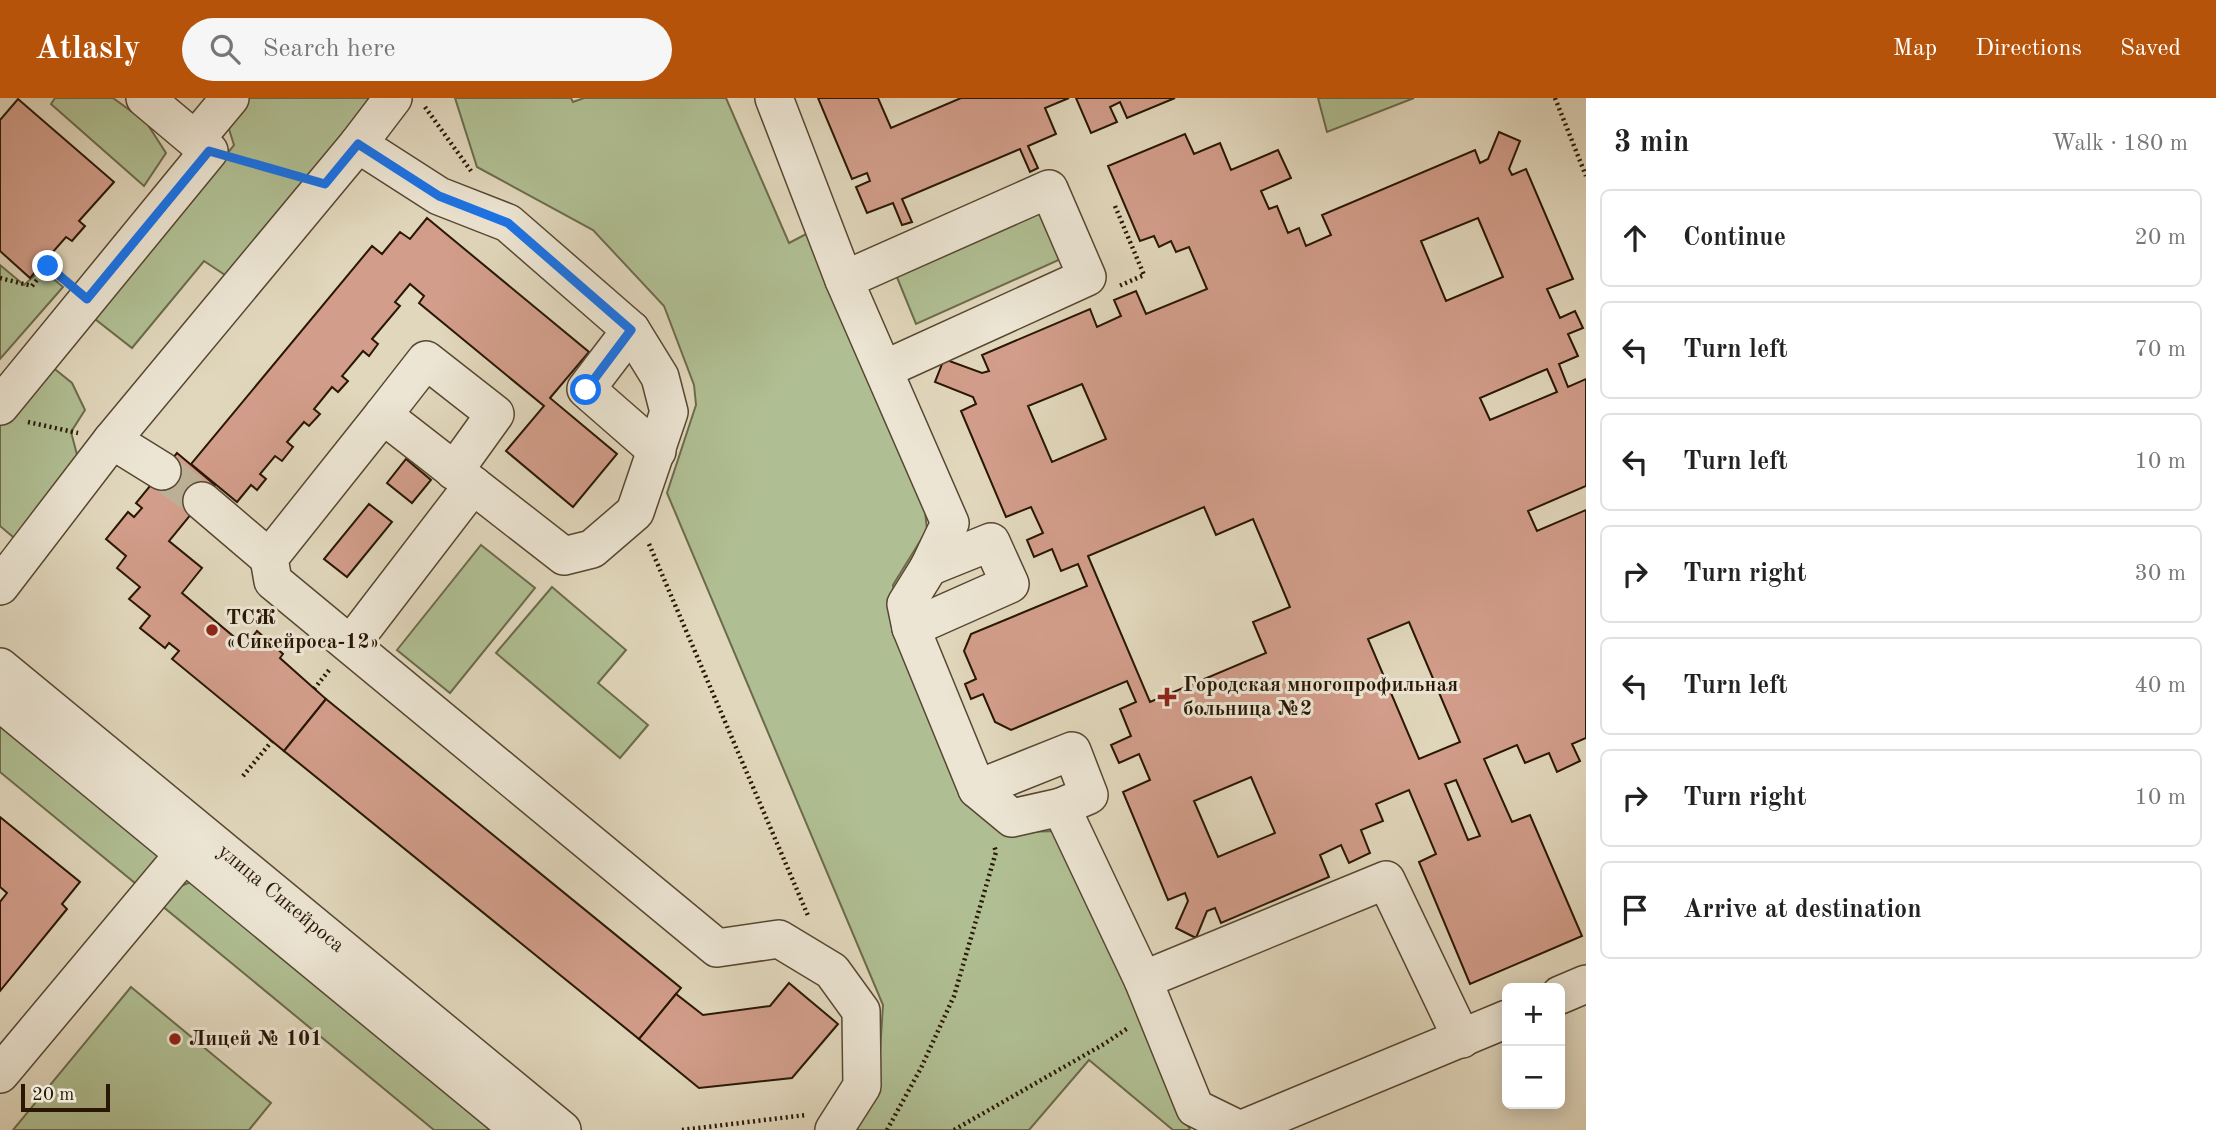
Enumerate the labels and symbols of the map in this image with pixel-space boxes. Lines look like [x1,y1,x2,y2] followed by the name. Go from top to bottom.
[32,250,63,281] route end
[570,374,601,405] route start
[226,608,380,653] place label: ТСЖ «Сикейроса-12»
[204,622,220,638] marker: ТСЖ «Сикейроса-12»
[1183,675,1458,720] place label: Городская многопрофильная больница №2
[1157,687,1177,707] marker: Городская многопрофильная больница №2
[214,840,348,957] street label: улица Сикейроса
[189,1029,322,1050] place label: Лицей № 101
[167,1031,183,1047] marker: Лицей № 101
[21,1081,110,1113] scale bar

